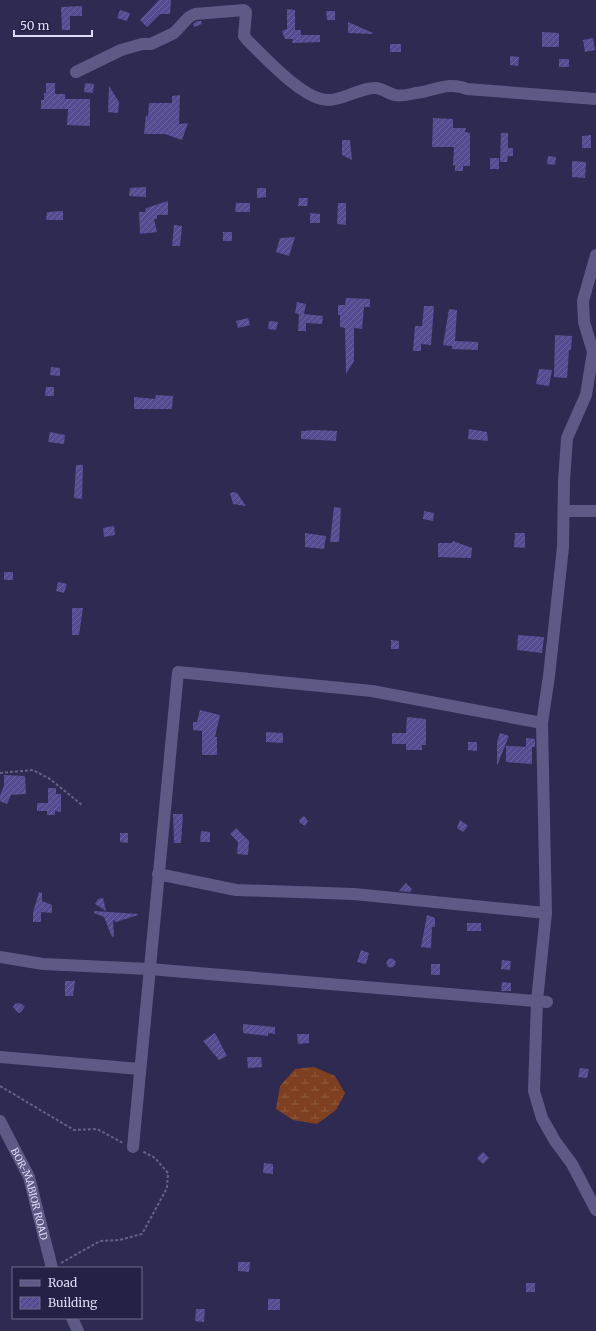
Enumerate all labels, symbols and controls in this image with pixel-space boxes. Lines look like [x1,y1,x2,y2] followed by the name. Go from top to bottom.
[14,12,92,38] scale bar
[20,18,49,33] text: 50 m
[8,1145,51,1242] street label: BOR-MABIOR ROAD
[12,1267,142,1319] legend
[48,1275,77,1290] text: Road
[48,1295,98,1310] text: Building

